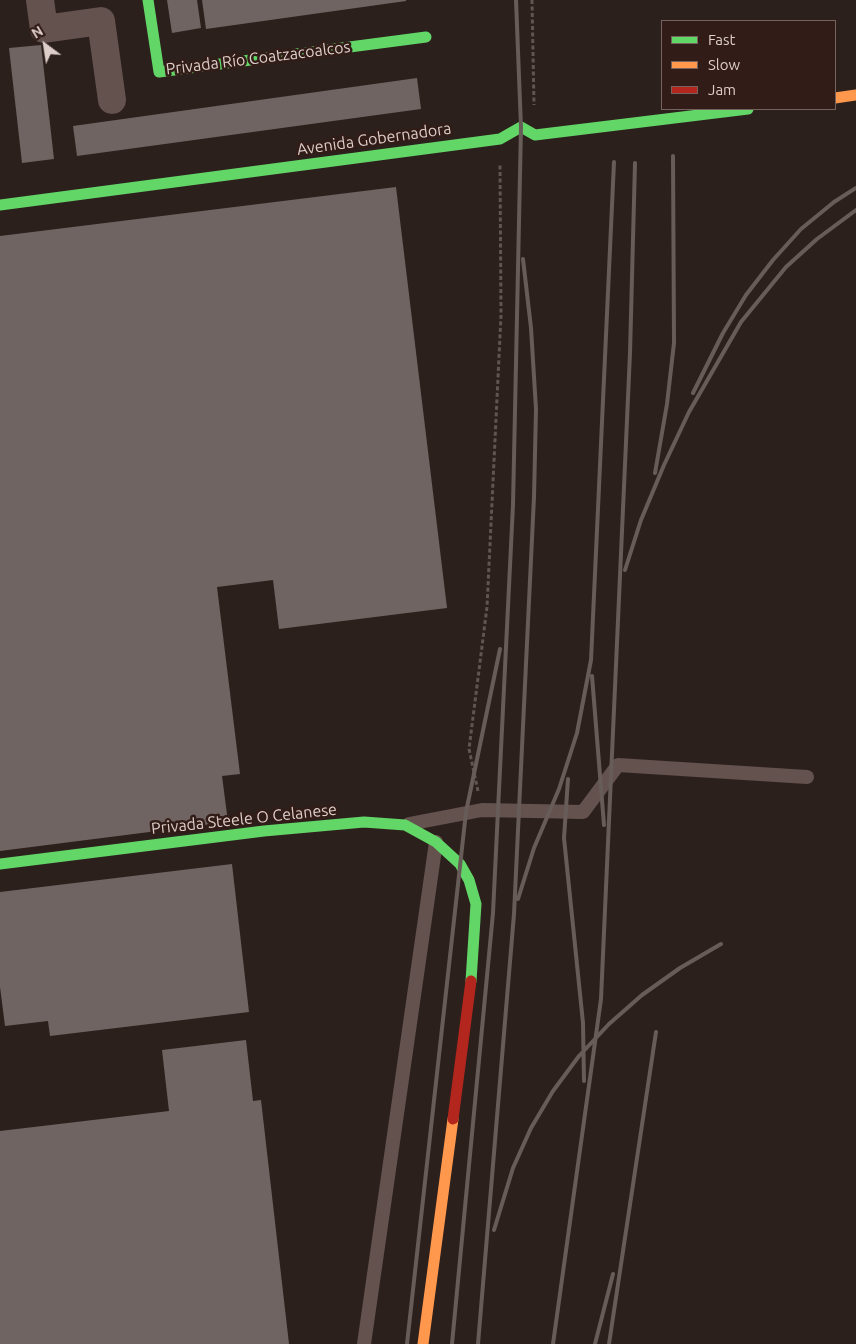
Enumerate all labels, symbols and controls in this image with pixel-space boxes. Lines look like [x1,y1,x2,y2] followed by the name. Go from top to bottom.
[20,20,70,70] north arrow
[661,20,836,110] legend
[29,23,46,42] text: N
[708,31,735,48] text: Fast
[165,37,351,79] street label: Privada Río Coatzacoalcos
[708,56,740,73] text: Slow
[708,81,736,98] text: Jam
[296,119,452,159] street label: Avenida Gobernadora
[150,800,338,838] street label: Privada Steele O Celanese

